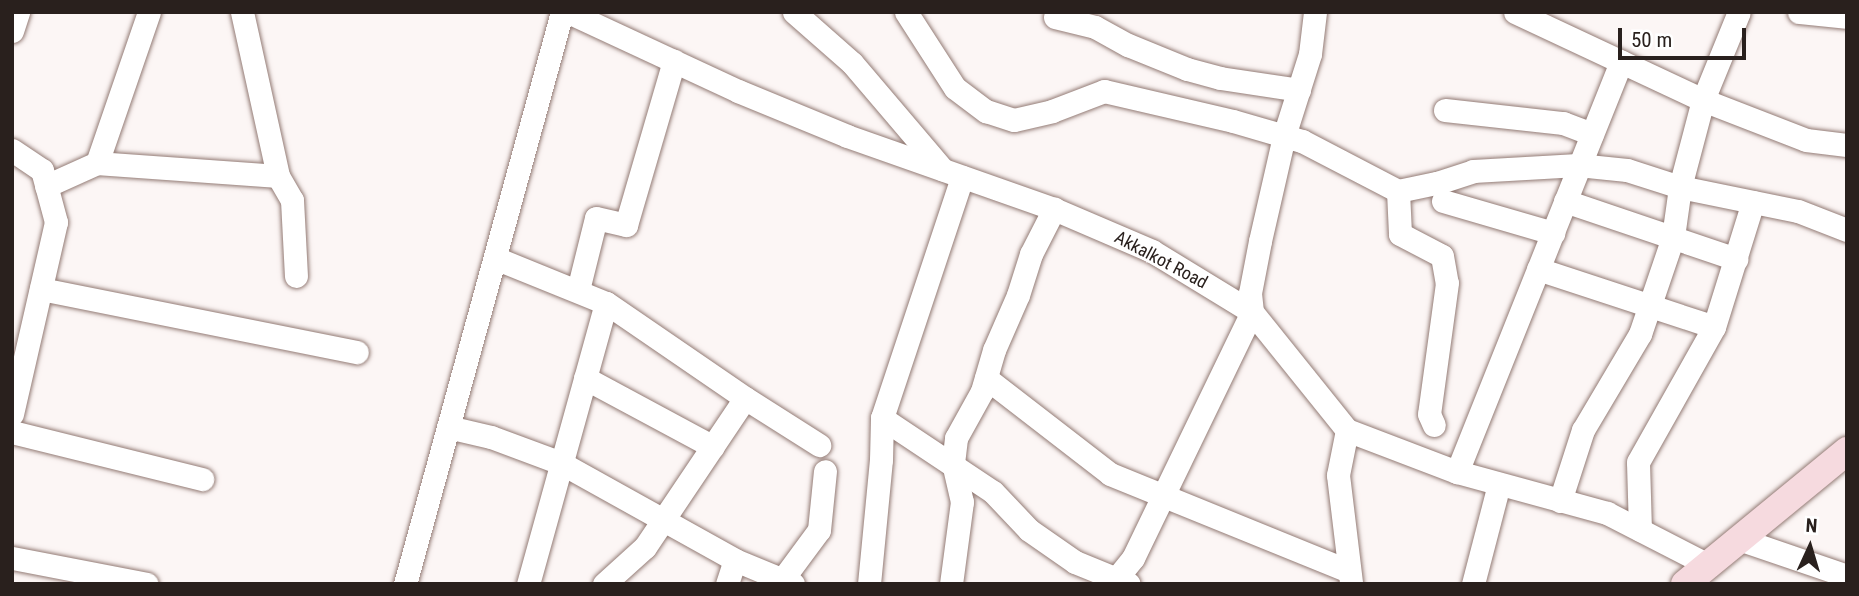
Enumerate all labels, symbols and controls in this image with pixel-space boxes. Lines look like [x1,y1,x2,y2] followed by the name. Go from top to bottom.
[1621,14,1749,58] scale bar
[1631,28,1672,52] text: 50 m
[1111,226,1211,294] street label: Akkalkot Road
[1775,512,1845,582] north arrow
[1805,514,1818,537] text: N

